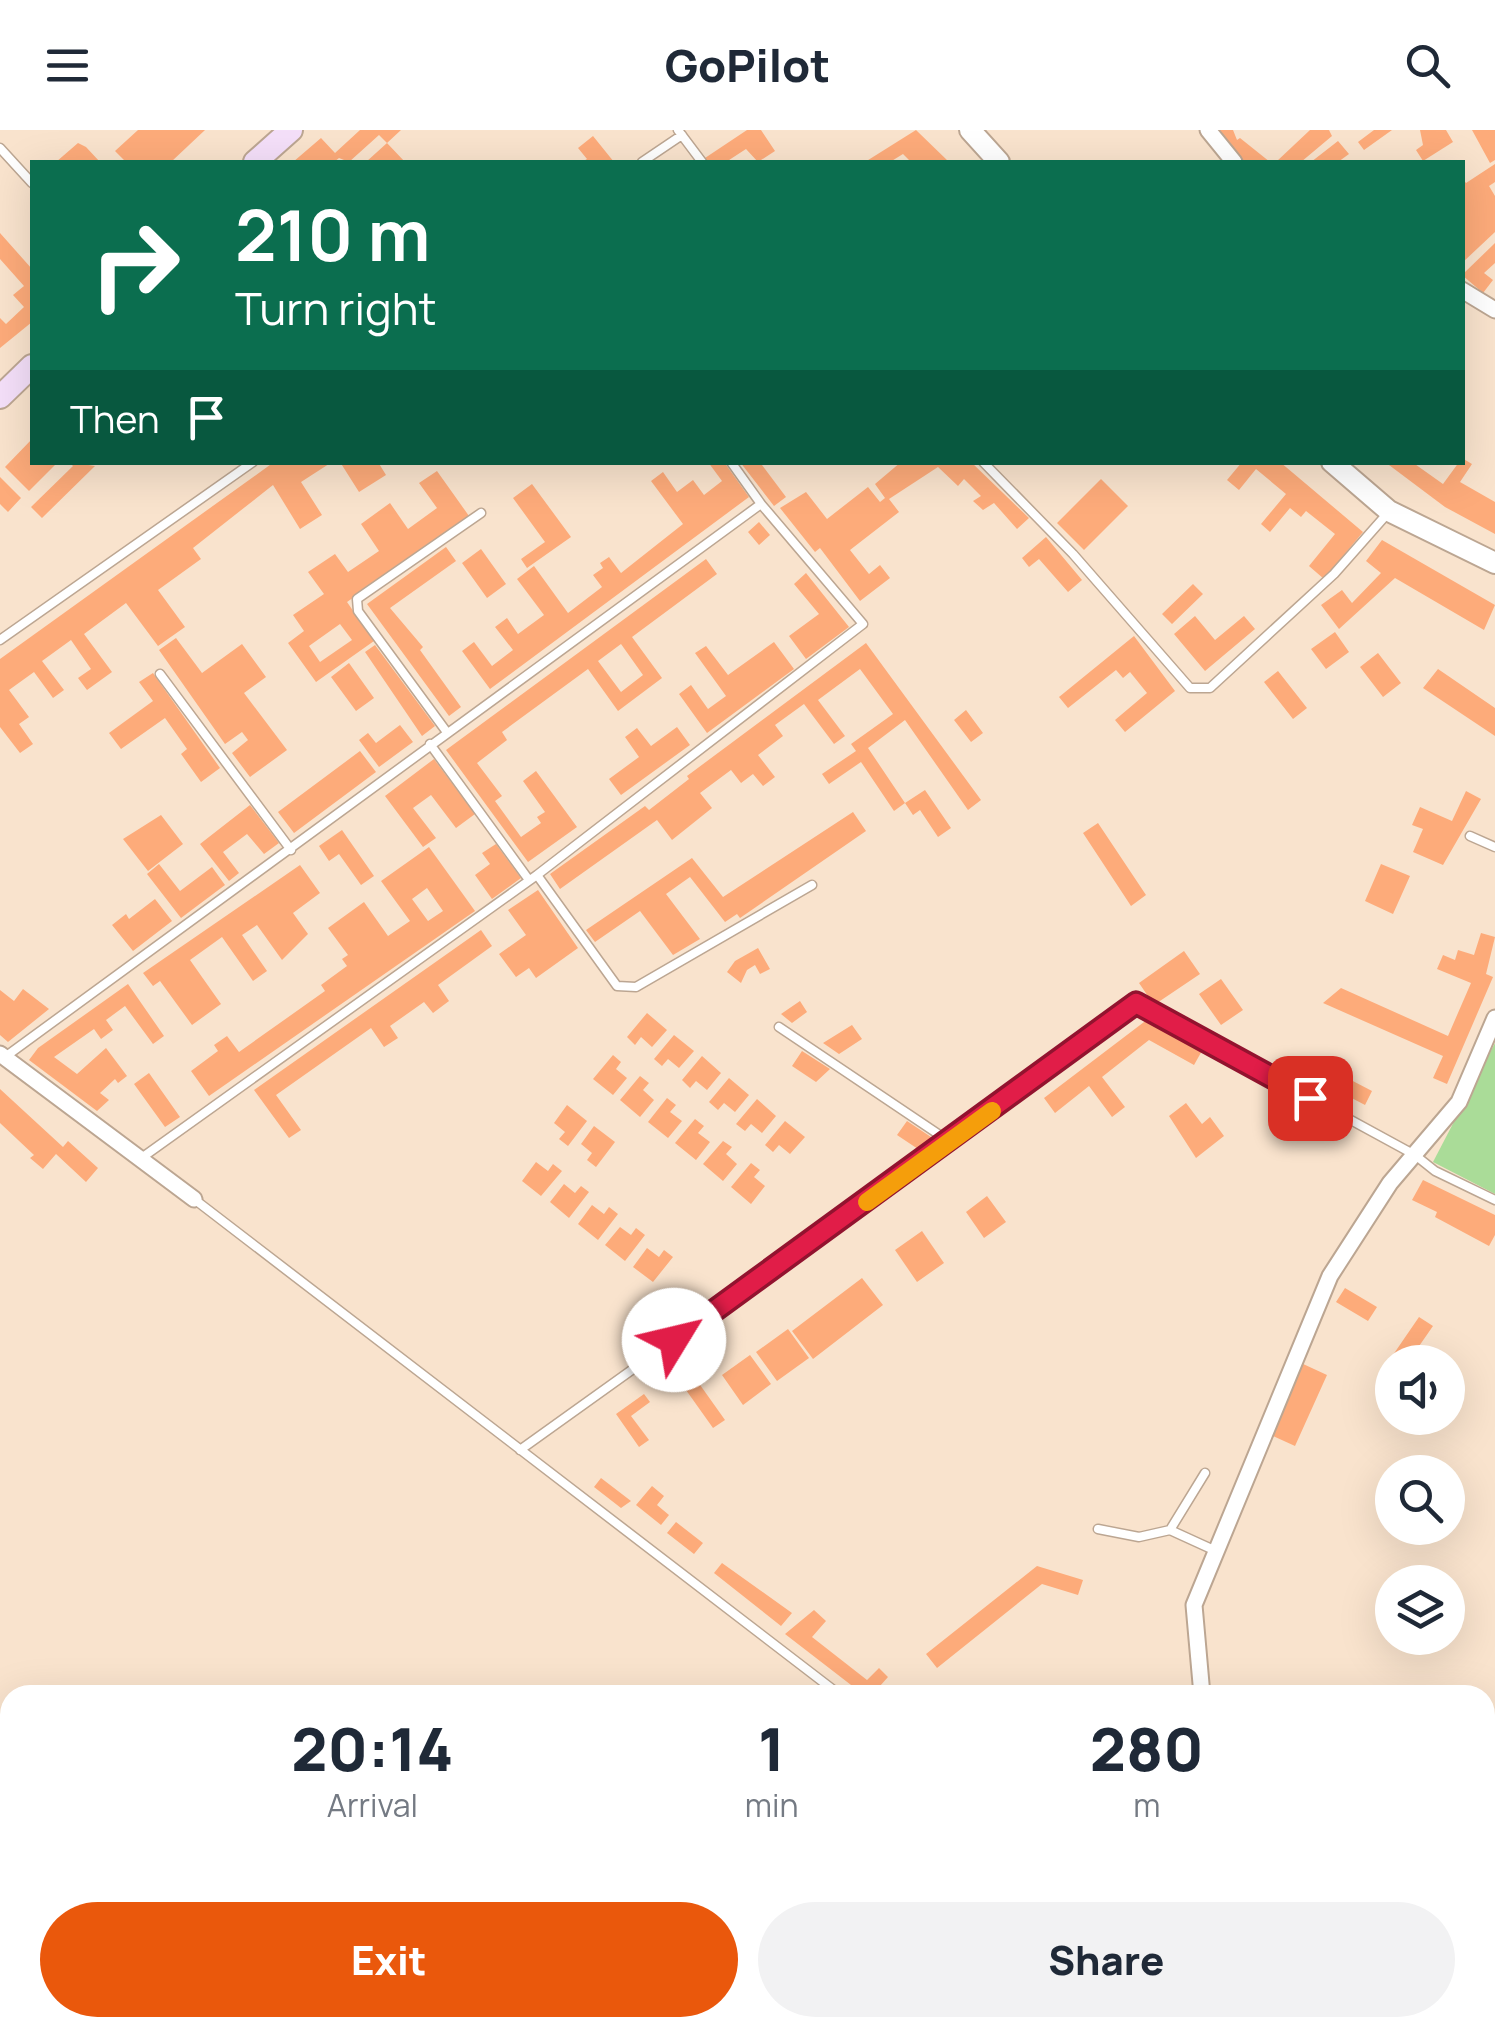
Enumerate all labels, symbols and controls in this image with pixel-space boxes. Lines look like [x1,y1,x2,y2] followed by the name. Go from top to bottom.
[665,34,830,96] text: GoPilot
[40,38,95,93] icon: menu
[1400,38,1455,93] icon: search
[235,186,430,282] text: 210 m
[70,200,200,330] icon: right
[235,277,436,339] text: Turn right
[179,390,234,445] icon: arrive
[70,392,159,444] text: Then
[1268,1056,1353,1141] pin
[1283,1071,1338,1126] icon: arrive
[622,1288,726,1392] position arrow
[1375,1345,1465,1655] map controls
[1375,1345,1465,1435] button: sound
[1375,1455,1465,1545] button: search
[1375,1565,1465,1655] button: layers
[291,1707,454,1789] text: 20:14
[758,1707,785,1789] text: 1
[1090,1707,1204,1789] text: 280
[327,1783,418,1827] text: Arrival
[745,1783,798,1827] text: min
[1133,1783,1160,1827] text: m
[40,1902,738,2017] button: Exit
[758,1902,1455,2017] button: Share

